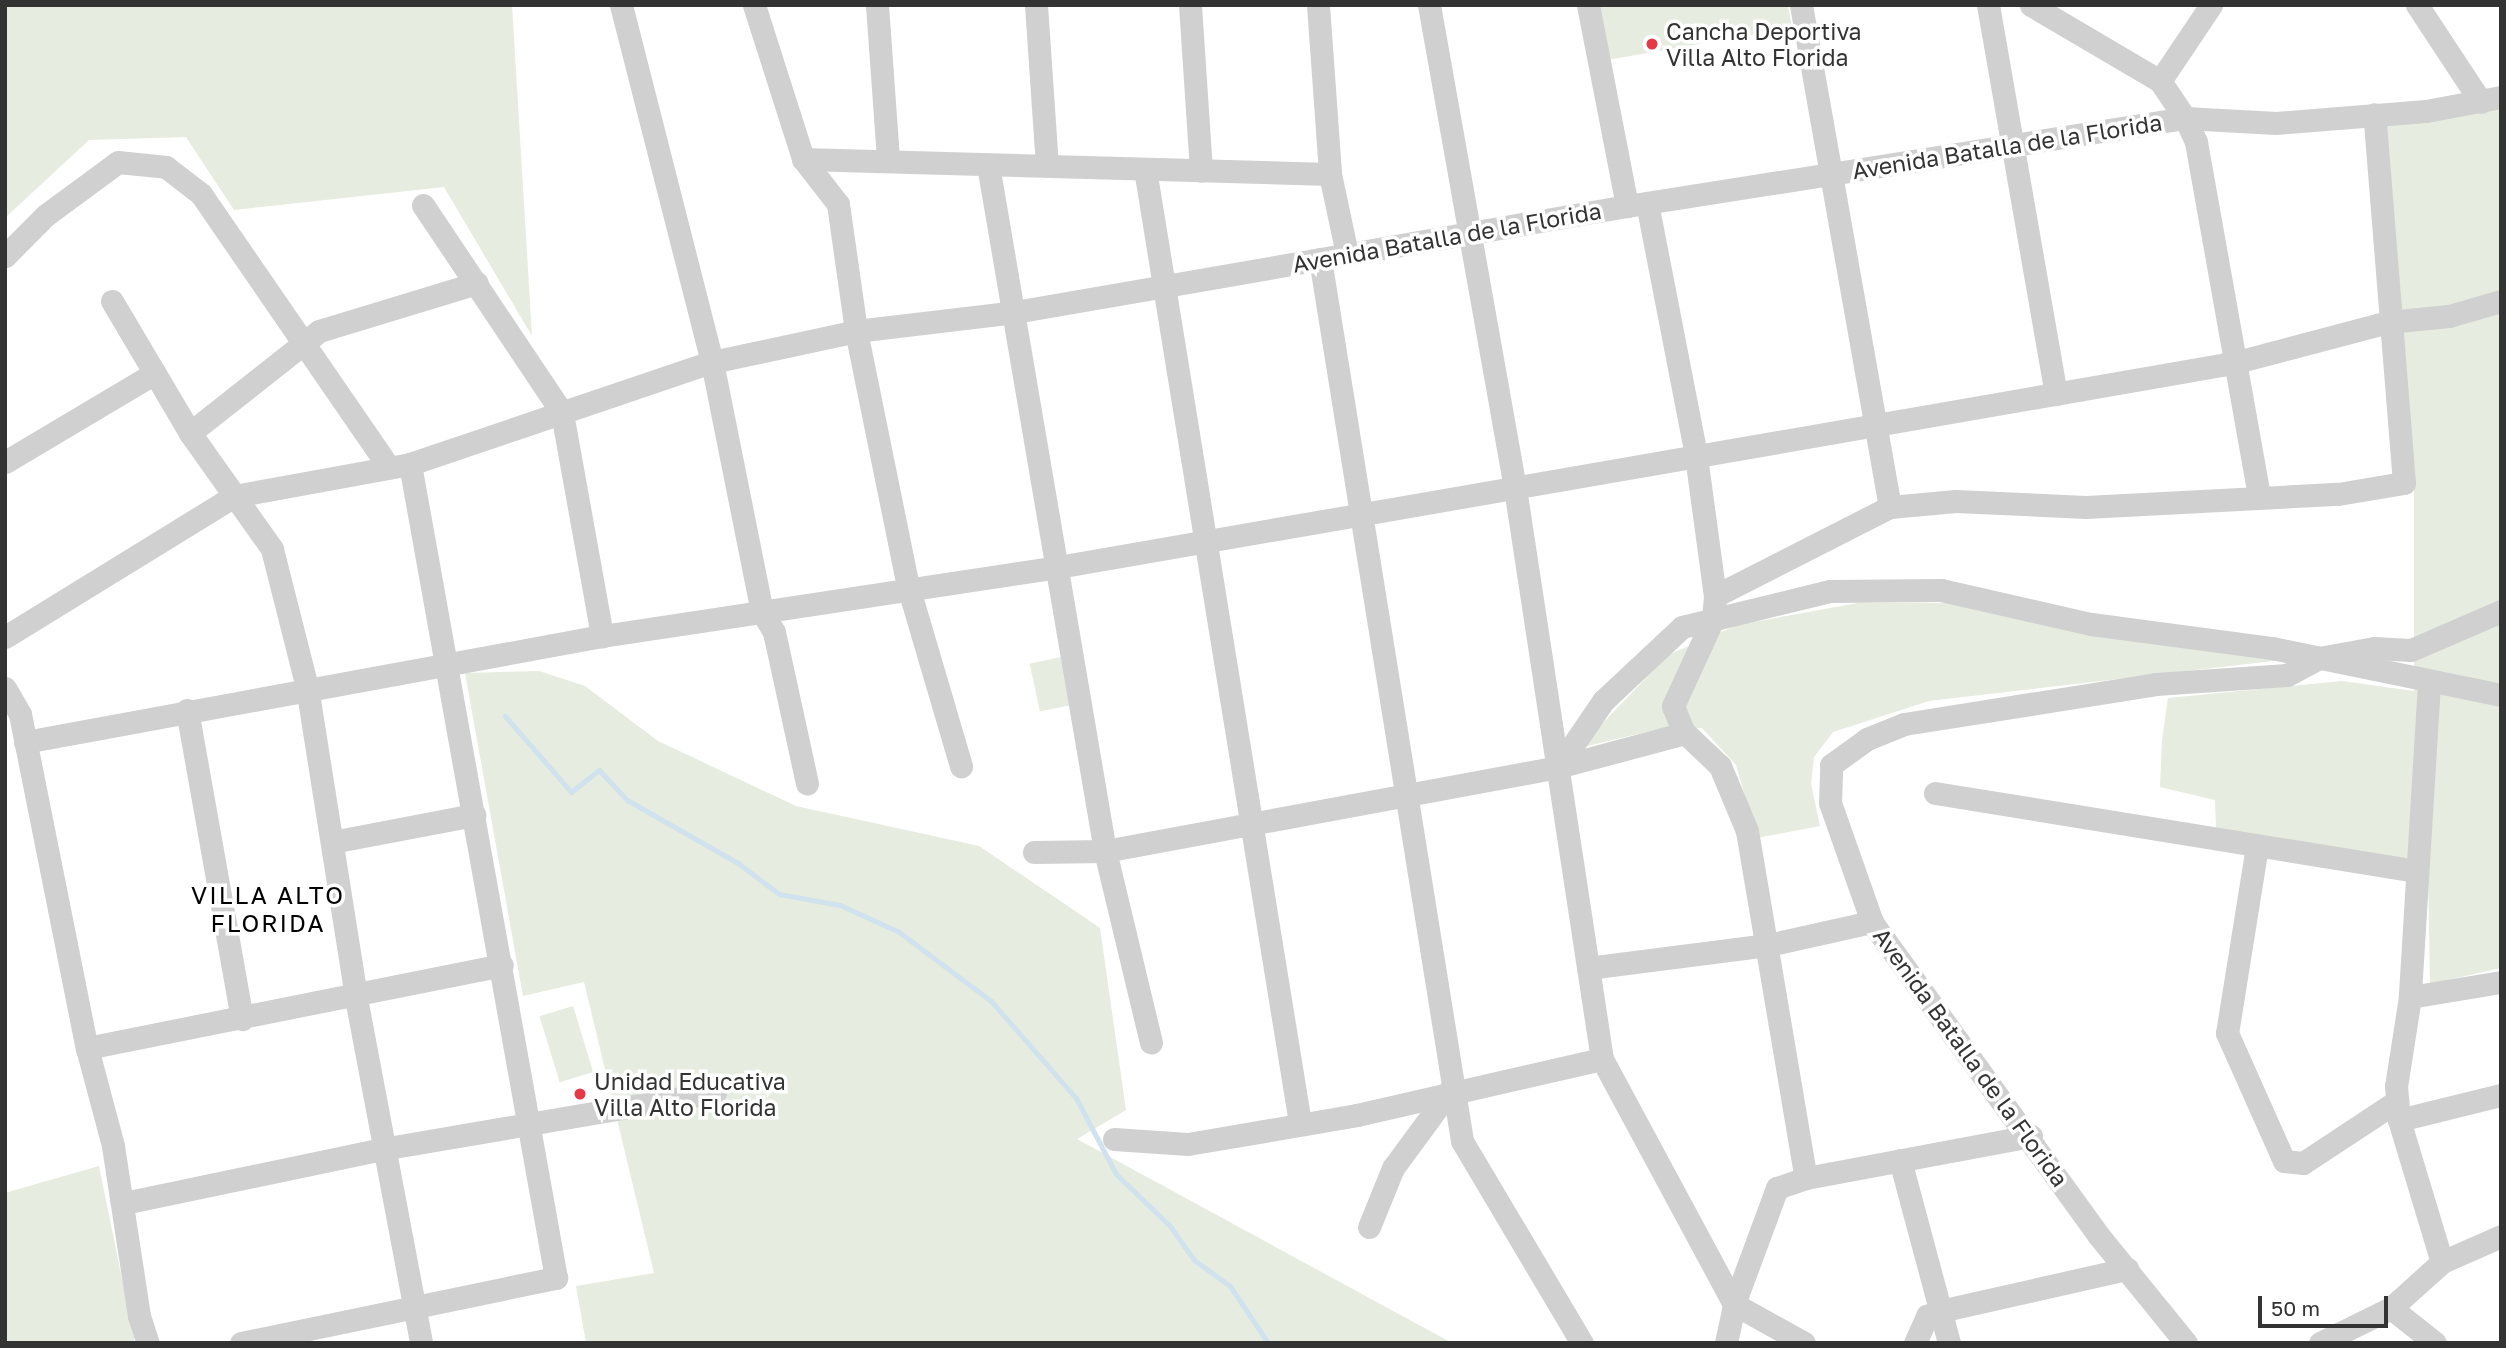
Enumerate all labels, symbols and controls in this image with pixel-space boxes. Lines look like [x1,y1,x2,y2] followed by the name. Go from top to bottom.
[1666,17,1862,71] place label: Cancha Deportiva Villa Alto Florida
[1644,36,1660,52] marker: Cancha Deportiva Villa Alto Florida
[1850,108,2164,184] street label: Avenida Batalla de la Florida
[1290,196,1604,278] street label: Avenida Batalla de la Florida
[192,881,344,937] district label: VILLA ALTO FLORIDA
[1868,922,2074,1192] street label: Avenida Batalla de la Florida
[594,1067,786,1121] place label: Unidad Educativa Villa Alto Florida
[572,1086,588,1102] marker: Unidad Educativa Villa Alto Florida
[2261,1282,2390,1326] scale bar
[2271,1295,2320,1321] text: 50 m

